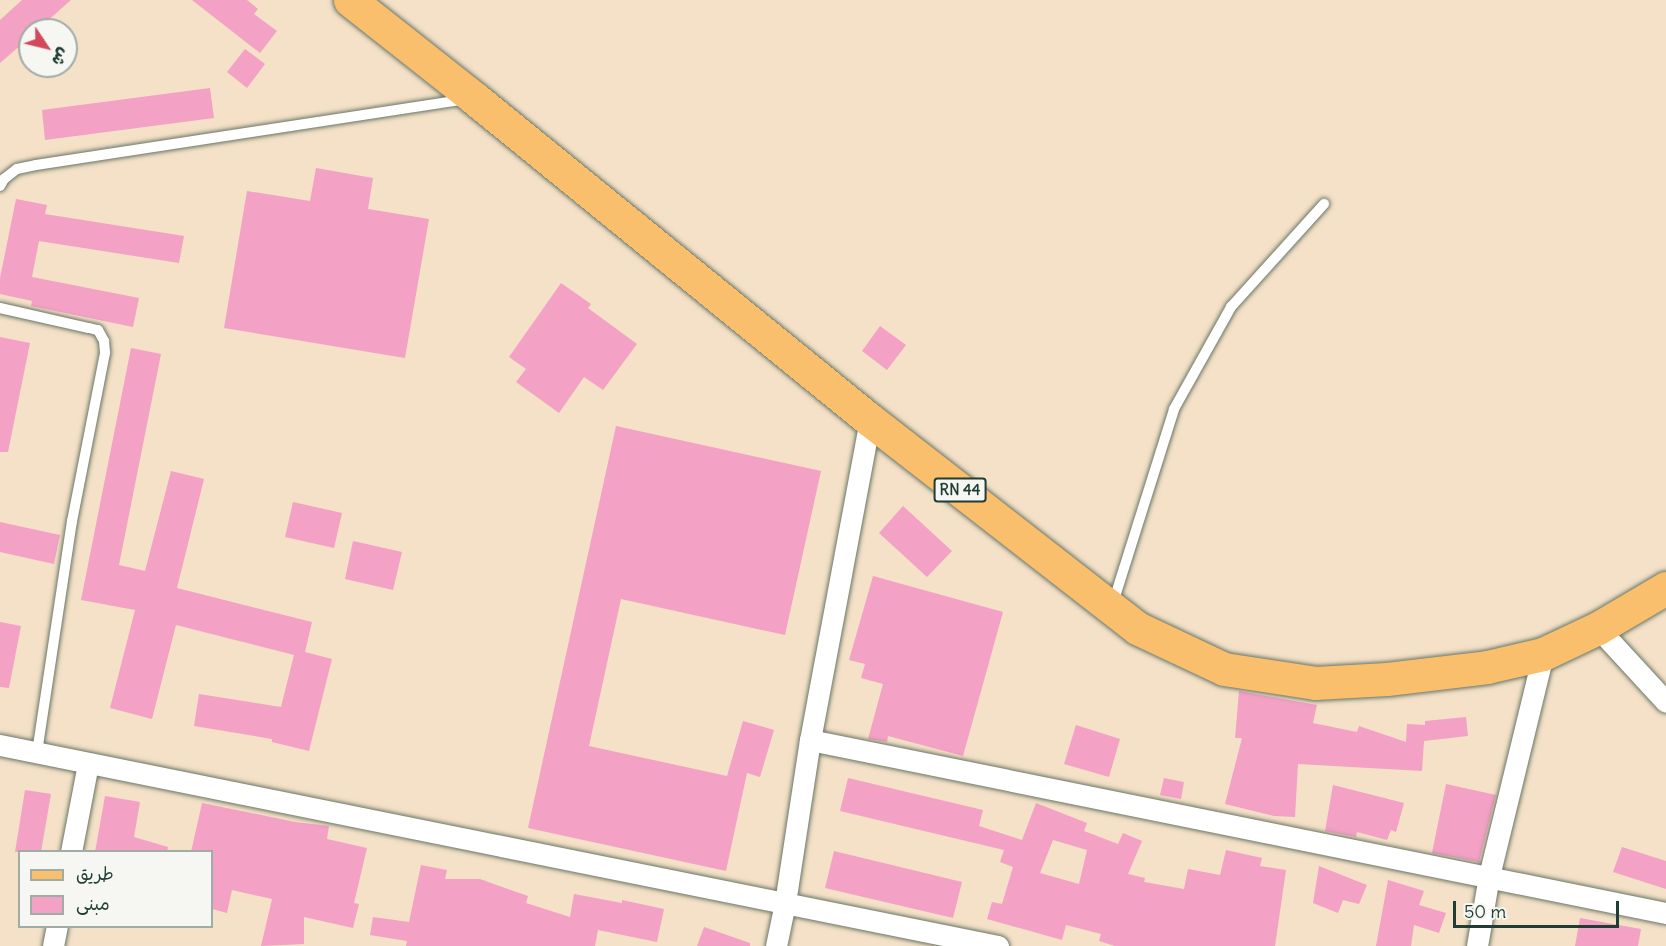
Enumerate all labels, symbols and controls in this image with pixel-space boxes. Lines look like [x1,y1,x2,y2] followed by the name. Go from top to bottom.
[18,18,78,78] north arrow
[48,44,74,70] text: ش
[933,478,987,502] road number: RN 44
[18,850,213,928] legend
[76,862,114,885] text: طريق
[1456,889,1622,927] scale bar
[76,892,110,915] text: مبنى
[1464,900,1506,923] text: 50 m

